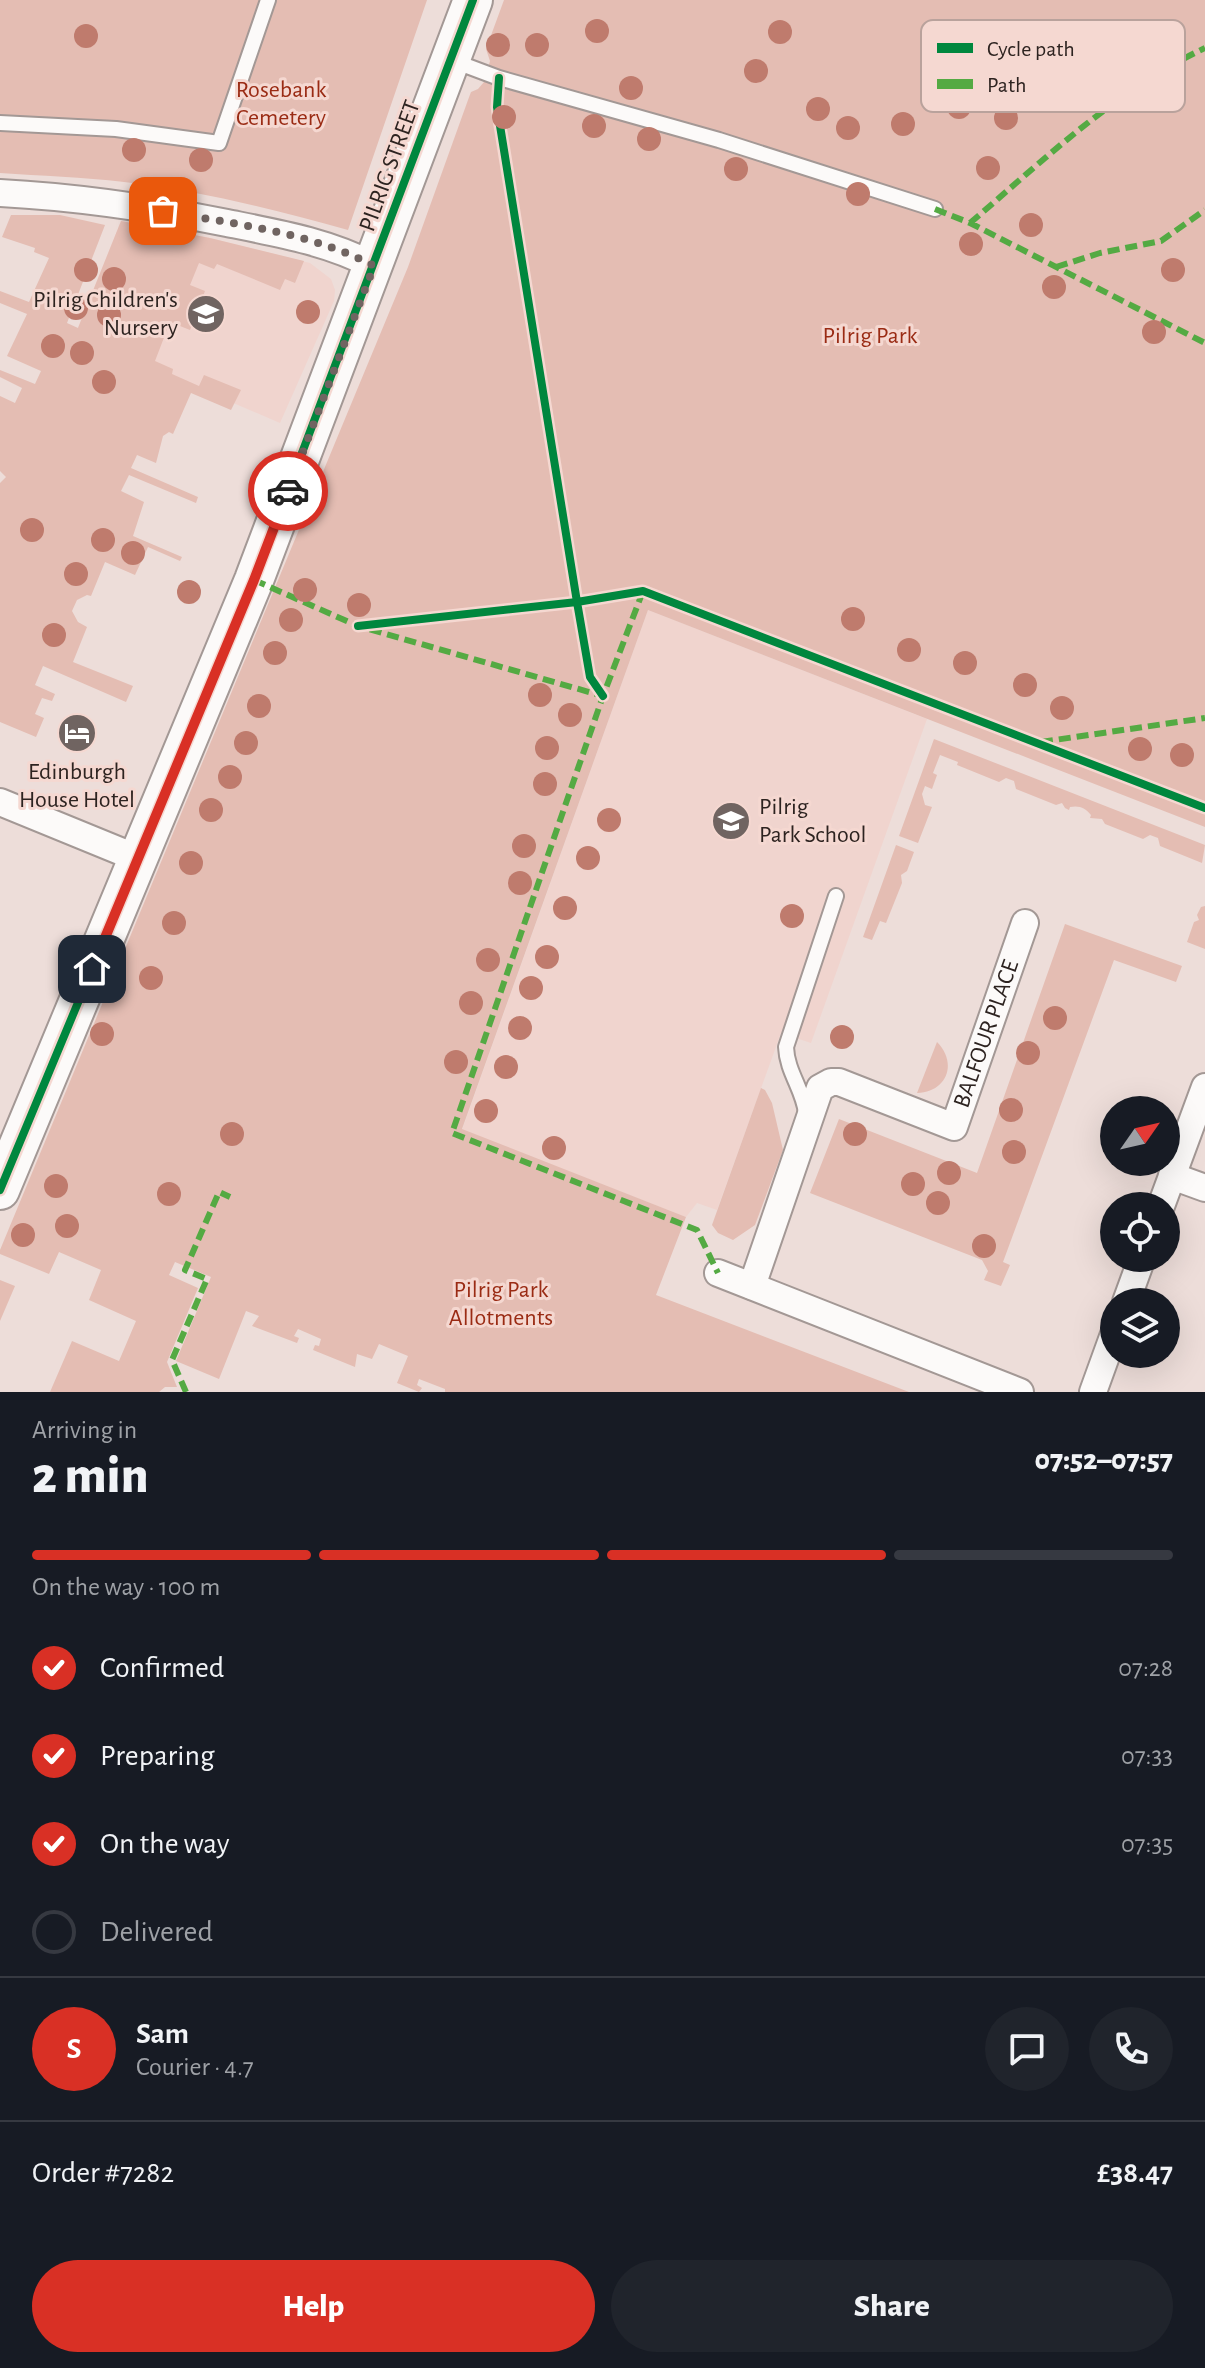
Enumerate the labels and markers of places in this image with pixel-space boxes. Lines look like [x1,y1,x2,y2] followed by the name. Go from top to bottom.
[129,177,197,245] pin
[33,288,178,340] place label: Pilrig Children's Nursery
[185,293,227,335] school or university icon: Pilrig Children's Nursery
[56,712,98,754] hotel icon: Edinburgh House Hotel
[19,760,135,812] place label: Edinburgh House Hotel
[759,795,866,847] place label: Pilrig Park School
[710,800,752,842] school or university icon: Pilrig Park School
[58,935,126,1003] pin

